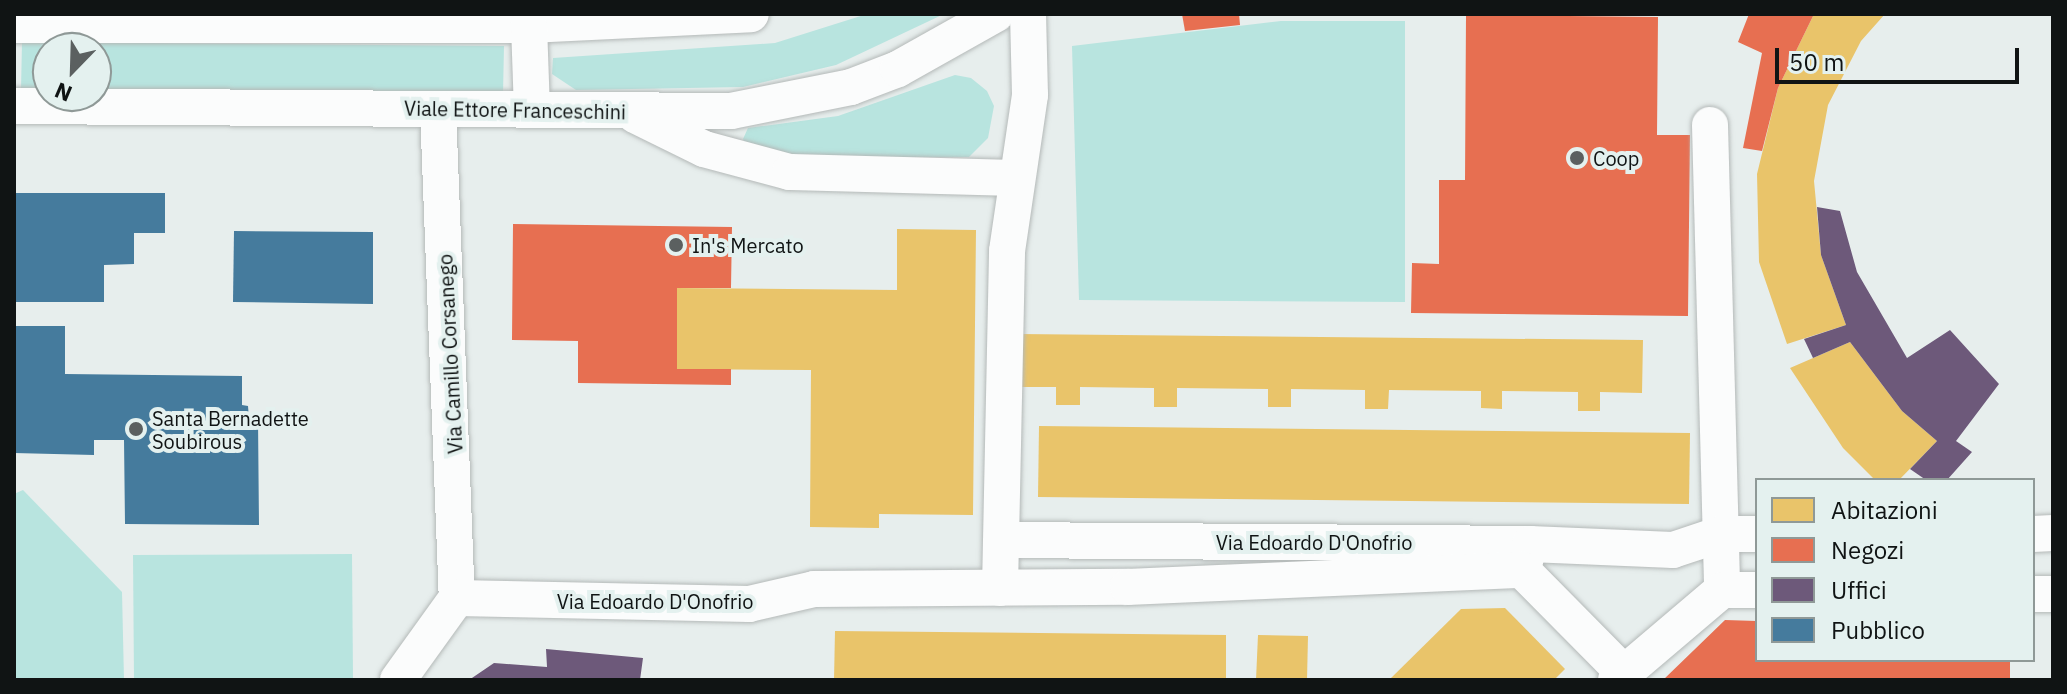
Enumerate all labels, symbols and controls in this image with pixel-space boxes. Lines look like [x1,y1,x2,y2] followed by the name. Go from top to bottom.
[32,32,112,112] north arrow
[1779,32,2023,82] scale bar
[1789,46,1844,78] text: 50 m
[50,76,76,109] text: N
[404,96,626,124] street label: Viale Ettore Franceschini
[1593,146,1639,170] place label: Coop
[1568,149,1586,167] marker: Coop
[692,233,804,257] place label: In's Mercato
[667,236,685,254] marker: In's Mercato
[433,253,467,455] street label: Via Camillo Corsanego
[152,406,309,453] place label: Santa Bernadette Soubirous
[127,420,145,438] marker: Santa Bernadette Soubirous
[1755,478,2035,662] legend
[1831,494,1938,526] text: Abitazioni
[1216,530,1412,554] street label: Via Edoardo D'Onofrio
[1831,534,1904,566] text: Negozi
[1831,574,1887,606] text: Uffici
[557,589,753,613] street label: Via Edoardo D'Onofrio
[1831,614,1925,646] text: Pubblico

